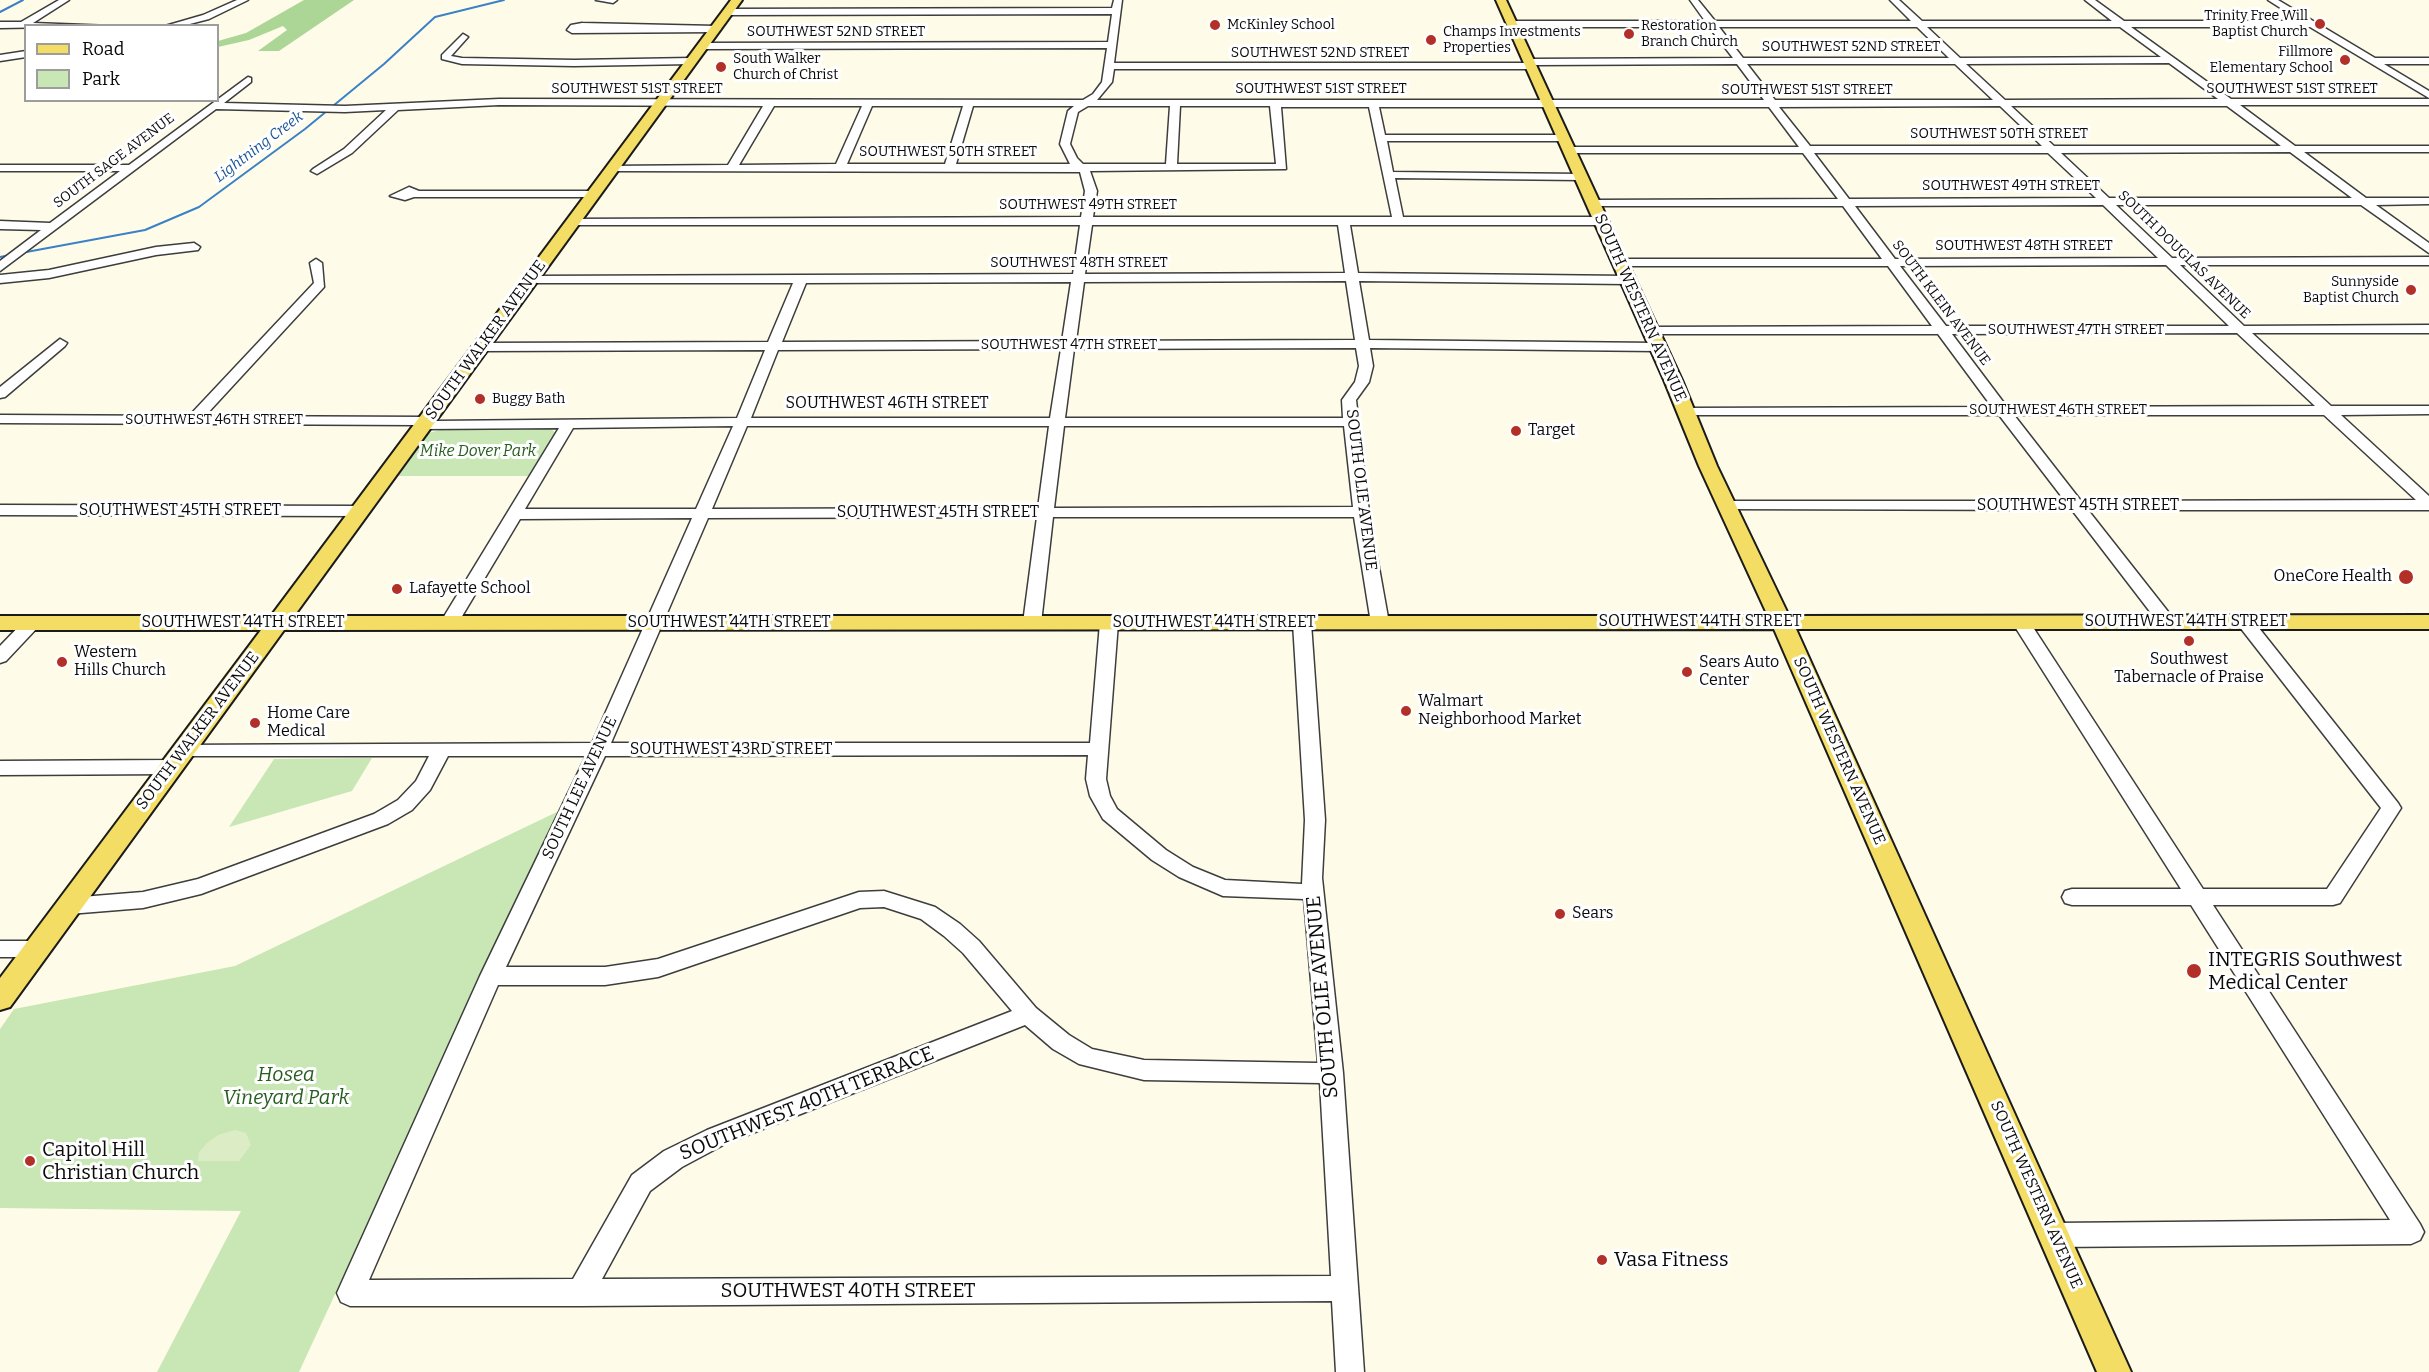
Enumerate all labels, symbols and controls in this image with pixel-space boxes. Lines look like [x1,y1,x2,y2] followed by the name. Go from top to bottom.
[2204,8,2308,40] place label: Trinity Free Will Baptist Church
[1227,17,1335,33] place label: McKinley School
[2313,17,2327,31] marker: Trinity Free Will Baptist Church
[1208,18,1222,32] marker: McKinley School
[1641,18,1738,50] place label: Restoration Branch Church
[24,24,219,102] legend
[747,24,925,40] street label: SOUTHWEST 52ND STREET
[1443,24,1581,56] place label: Champs Investments Properties
[1622,27,1636,41] marker: Restoration Branch Church
[1424,33,1438,47] marker: Champs Investments Properties
[82,38,124,60] text: Road
[1762,39,1940,55] street label: SOUTHWEST 52ND STREET
[2210,44,2333,76] place label: Fillmore Elementary School
[1231,45,1409,61] street label: SOUTHWEST 52ND STREET
[733,51,838,84] place label: South Walker Church of Christ
[2338,53,2352,67] marker: Fillmore Elementary School
[714,60,728,74] marker: South Walker Church of Christ
[82,68,120,90] text: Park
[551,81,723,97] street label: SOUTHWEST 51ST STREET
[1235,81,1407,97] street label: SOUTHWEST 51ST STREET
[2206,81,2378,97] street label: SOUTHWEST 51ST STREET
[1721,82,1893,98] street label: SOUTHWEST 51ST STREET
[211,108,307,186] water label: Lightning Creek
[50,110,178,212] street label: SOUTH SAGE AVENUE
[1910,126,2088,142] street label: SOUTHWEST 50TH STREET
[859,144,1037,160] street label: SOUTHWEST 50TH STREET
[1922,178,2100,194] street label: SOUTHWEST 49TH STREET
[2114,187,2254,323] street label: SOUTH DOUGLAS AVENUE
[999,197,1177,213] street label: SOUTHWEST 49TH STREET
[1590,211,1690,405] street label: SOUTH WESTERN AVENUE
[1888,237,1994,369] street label: SOUTH KLEIN AVENUE
[1935,238,2113,254] street label: SOUTHWEST 48TH STREET
[990,255,1168,271] street label: SOUTHWEST 48TH STREET
[422,257,550,423] street label: SOUTH WALKER AVENUE
[2303,274,2399,306] place label: Sunnyside Baptist Church
[2404,283,2418,297] marker: Sunnyside Baptist Church
[1988,322,2164,338] street label: SOUTHWEST 47TH STREET
[981,337,1157,353] street label: SOUTHWEST 47TH STREET
[492,391,565,407] place label: Buggy Bath
[473,392,487,406] marker: Buggy Bath
[785,394,989,414] street label: SOUTHWEST 46TH STREET
[1969,402,2147,418] street label: SOUTHWEST 46TH STREET
[1342,408,1380,572] street label: SOUTH OLIE AVENUE
[125,412,303,428] street label: SOUTHWEST 46TH STREET
[1528,421,1575,441] place label: Target
[1509,424,1523,438] marker: Target
[420,442,536,462] park label: Mike Dover Park
[1977,496,2179,516] street label: SOUTHWEST 45TH STREET
[79,501,281,521] street label: SOUTHWEST 45TH STREET
[837,503,1039,523] street label: SOUTHWEST 45TH STREET
[2274,567,2392,587] place label: OneCore Health
[2397,568,2415,586] marker: OneCore Health
[409,579,531,599] place label: Lafayette School
[390,582,404,596] marker: Lafayette School
[1598,612,1802,632] street label: SOUTHWEST 44TH STREET
[2084,612,2288,632] street label: SOUTHWEST 44TH STREET
[141,613,345,633] street label: SOUTHWEST 44TH STREET
[627,613,831,633] street label: SOUTHWEST 44TH STREET
[1112,613,1316,633] street label: SOUTHWEST 44TH STREET
[2182,634,2196,648] marker: Southwest Tabernacle of Praise
[74,643,166,681] place label: Western Hills Church
[132,648,264,814] street label: SOUTH WALKER AVENUE
[2114,650,2264,688] place label: Southwest Tabernacle of Praise
[1699,653,1779,691] place label: Sears Auto Center
[1789,654,1889,848] street label: SOUTH WESTERN AVENUE
[55,655,69,669] marker: Western Hills Church
[1680,665,1694,679] marker: Sears Auto Center
[1418,692,1581,730] place label: Walmart Neighborhood Market
[267,704,350,742] place label: Home Care Medical
[1399,704,1413,718] marker: Walmart Neighborhood Market
[539,714,621,862] street label: SOUTH LEE AVENUE
[248,716,262,730] marker: Home Care Medical
[630,740,832,760] street label: SOUTHWEST 43RD STREET
[1302,895,1344,1099] street label: SOUTH OLIE AVENUE
[1572,904,1613,924] place label: Sears
[1553,907,1567,921] marker: Sears
[2208,948,2402,995] place label: INTEGRIS Southwest Medical Center
[2185,962,2203,980] marker: INTEGRIS Southwest Medical Center
[676,1042,938,1166] street label: SOUTHWEST 40TH TERRACE
[223,1063,349,1110] park label: Hosea Vineyard Park
[1986,1098,2086,1292] street label: SOUTH WESTERN AVENUE
[42,1138,199,1185] place label: Capitol Hill Christian Church
[23,1154,37,1168] marker: Capitol Hill Christian Church
[1614,1248,1728,1272] place label: Vasa Fitness
[1595,1253,1609,1267] marker: Vasa Fitness
[720,1279,976,1303] street label: SOUTHWEST 40TH STREET

